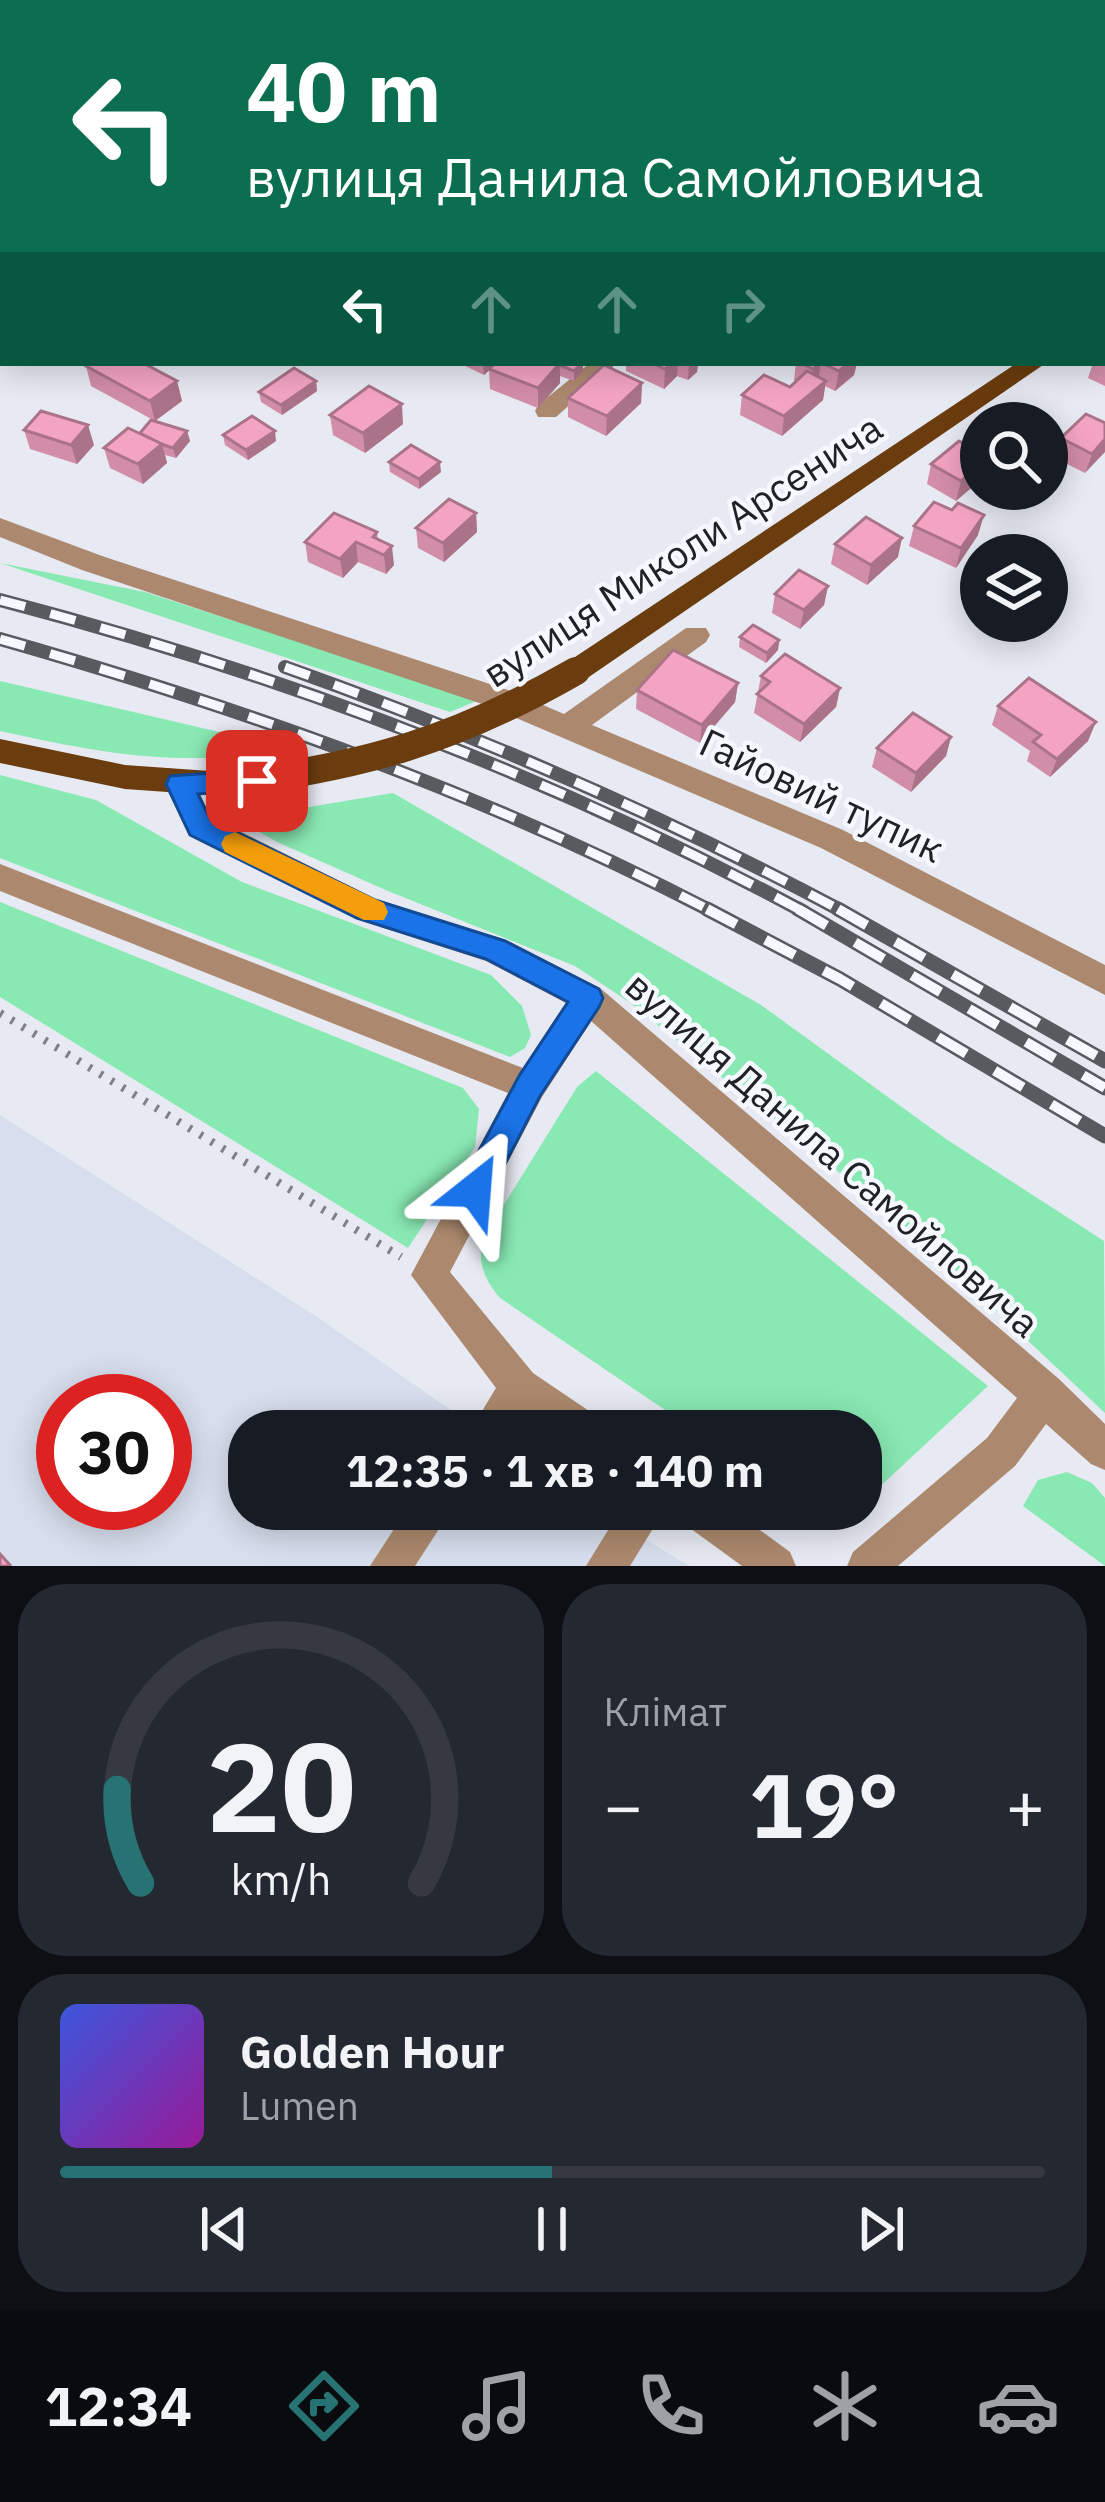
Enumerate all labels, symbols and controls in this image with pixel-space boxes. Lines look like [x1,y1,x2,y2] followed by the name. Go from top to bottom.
[246,36,442,145] text: 40 m
[48,48,204,204] icon: left
[246,142,984,212] text: вулиця Данила Самойловича
[332,276,398,342] icon: left
[458,276,524,342] icon: ahead
[584,276,650,342] icon: ahead
[710,276,776,342] icon: right
[473,402,891,698] street label: вулиця Миколи Арсенича
[960,402,1068,642] map controls
[960,402,1068,510] button: search
[960,534,1068,642] button: layers
[692,716,952,874] street label: Гайовий тупик
[206,730,308,832] pin
[224,748,290,814] icon: arrive
[615,960,1051,1348] street label: вулиця Данила Самойловича
[412,1127,538,1253] position arrow
[36,1374,192,1530] speed limit sign: 30
[346,1441,764,1499] text: 12:35 · 1 хв · 140 m
[604,1686,727,1737] text: Клімат
[206,1704,356,1866] text: 20
[749,1746,899,1863] text: 19°
[604,1762,643,1848] text: −
[1005,1762,1045,1848] text: +
[230,1851,331,1907] text: km/h
[240,2022,504,2080] text: Golden Hour
[240,2080,359,2131] text: Lumen
[191,2196,257,2262] icon: previous
[519,2196,585,2262] icon: pause
[848,2196,914,2262] icon: next
[282,2364,366,2448] icon: directions
[455,2364,539,2448] icon: music
[629,2364,713,2448] icon: phone
[803,2364,887,2448] icon: climate
[976,2364,1060,2448] icon: car
[45,2371,192,2441] text: 12:34

